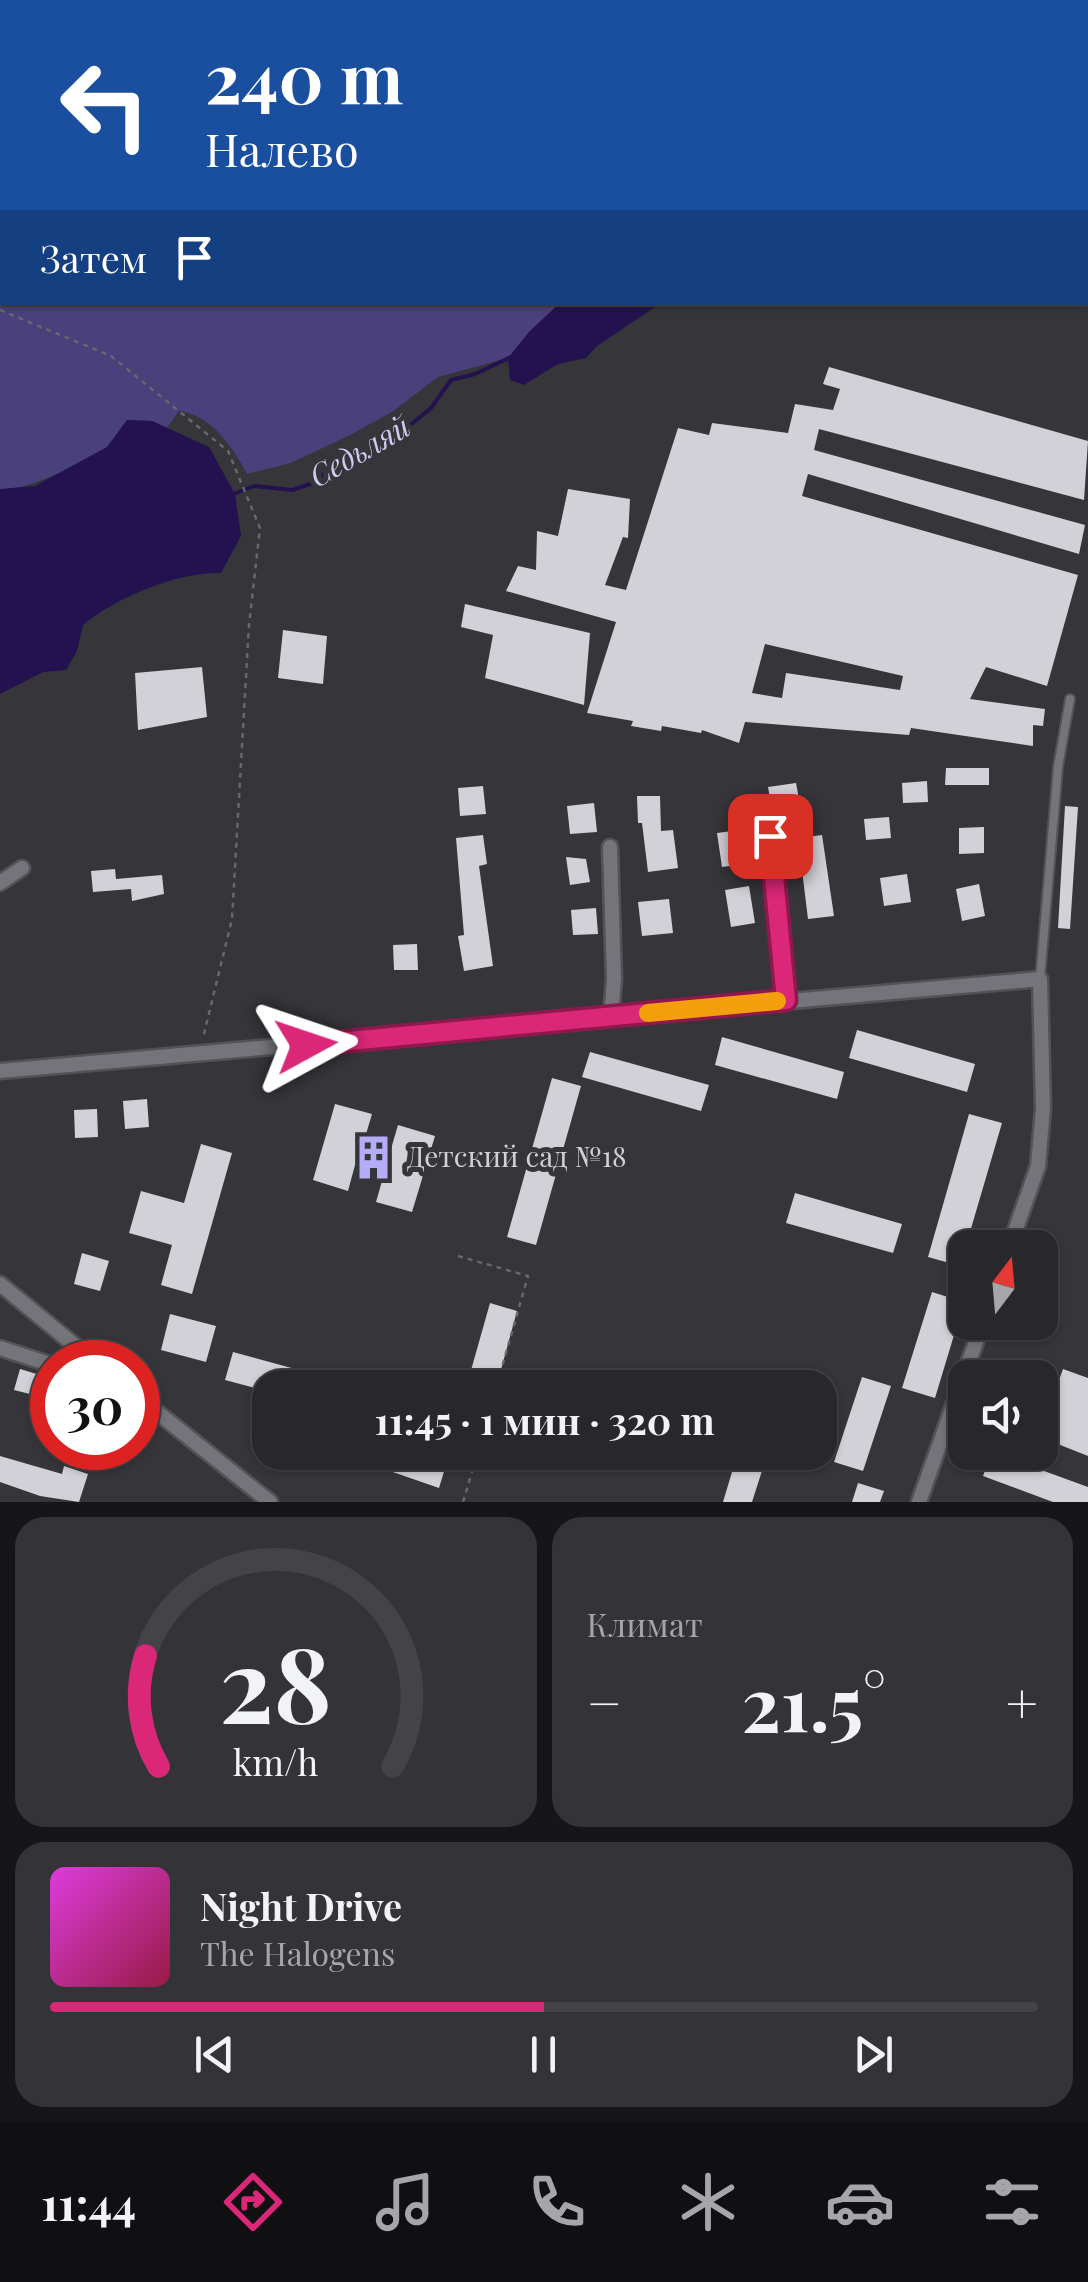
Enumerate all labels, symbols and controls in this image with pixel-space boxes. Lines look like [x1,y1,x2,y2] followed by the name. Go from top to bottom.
[205,28,403,122] text: 240 m
[40,40,170,170] icon: left
[205,118,359,178] text: Налево
[167,230,222,285] icon: arrive
[40,232,147,283] text: Затем
[301,405,418,495] water label: Седьляй
[728,794,813,879] pin
[743,809,798,864] icon: arrive
[254,993,358,1097] position arrow
[350,1133,398,1181] building icon: Детский сад №18
[407,1137,627,1174] place label: Детский сад №18
[948,1230,1058,1340] north arrow
[948,1230,1058,1470] map controls
[30,1340,160,1470] speed limit sign: 30
[948,1360,1058,1470] button: sound
[374,1394,715,1445] text: 11:45 · 1 мин · 320 m
[587,1602,703,1645] text: Климат
[219,1611,332,1750] text: 28
[742,1651,886,1751] text: 21.5°
[587,1664,622,1738] text: −
[1006,1664,1038,1738] text: +
[233,1737,319,1785] text: km/h
[200,1880,402,1931] text: Night Drive
[200,1931,395,1974] text: The Halogens
[187,2027,242,2082] icon: previous
[516,2027,571,2082] icon: pause
[846,2027,901,2082] icon: next
[218,2167,288,2237] icon: directions
[370,2167,440,2237] icon: music
[522,2167,592,2237] icon: phone
[673,2167,743,2237] icon: climate
[825,2167,895,2237] icon: car
[977,2167,1047,2237] icon: filters
[41,2172,136,2232] text: 11:44

